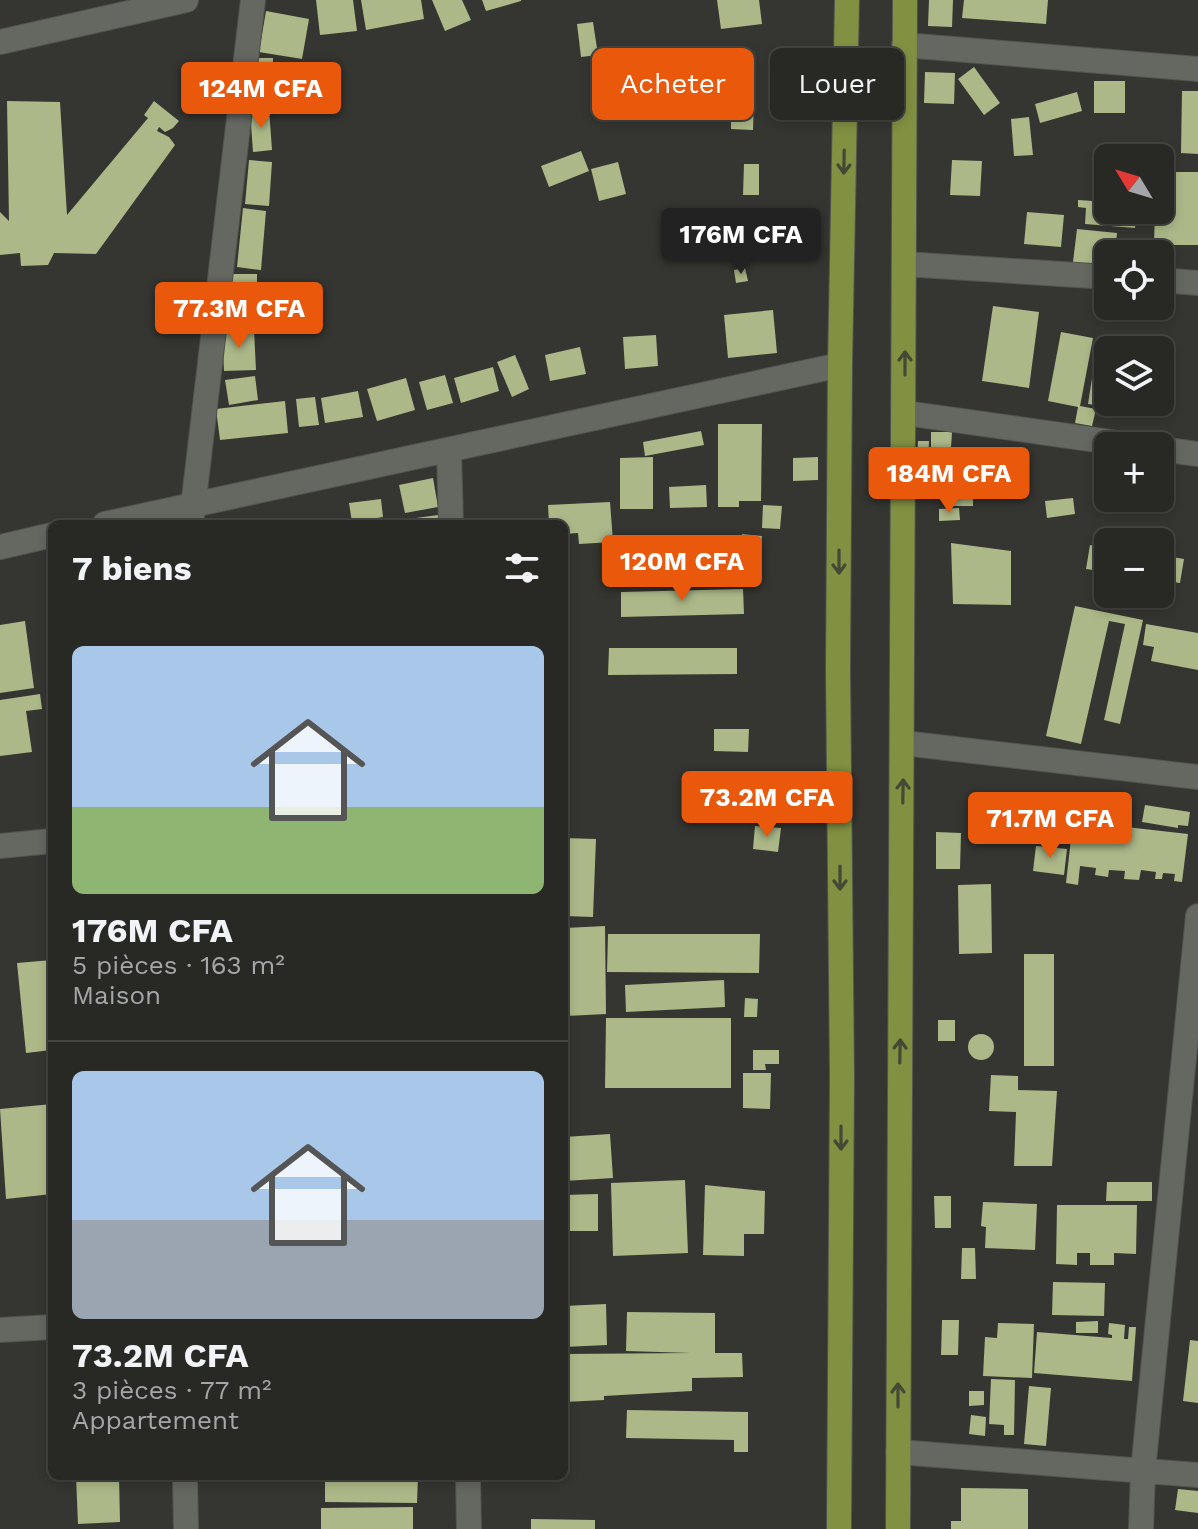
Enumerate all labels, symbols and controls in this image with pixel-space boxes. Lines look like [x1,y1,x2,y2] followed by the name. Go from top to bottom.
[592,48,754,120] chip: Acheter
[770,48,904,120] chip: Louer
[178,62,344,130] pin: 124M CFA
[199,73,323,103] text: 124M CFA
[1094,144,1174,224] north arrow
[1094,144,1174,608] map controls
[836,148,852,175] one-way arrow
[658,208,824,276] pin: 176M CFA
[679,219,803,249] text: 176M CFA
[1094,240,1174,320] button: locate
[147,282,331,350] pin: 77.3M CFA
[173,293,305,323] text: 77.3M CFA
[1094,336,1174,416] button: layers
[897,350,913,377] one-way arrow
[1094,432,1174,512] button: +
[866,447,1032,515] pin: 184M CFA
[887,458,1011,488] text: 184M CFA
[1094,528,1174,608] button: −
[599,535,765,603] pin: 120M CFA
[500,546,544,590] icon: filters
[620,546,744,576] text: 120M CFA
[72,548,192,588] text: 7 biens
[831,548,847,575] one-way arrow
[236,698,380,842] icon: home
[675,771,859,839] pin: 73.2M CFA
[895,778,911,805] one-way arrow
[700,782,834,812] text: 73.2M CFA
[958,792,1142,860] pin: 71.7M CFA
[986,803,1114,833] text: 71.7M CFA
[832,864,848,891] one-way arrow
[72,910,233,950] text: 176M CFA
[72,950,285,980] text: 5 pièces · 163 m²
[72,980,161,1010] text: Maison
[892,1038,908,1065] one-way arrow
[236,1123,380,1267] icon: home
[833,1124,849,1151] one-way arrow
[72,1335,248,1375] text: 73.2M CFA
[72,1375,272,1405] text: 3 pièces · 77 m²
[890,1382,906,1409] one-way arrow
[72,1405,239,1435] text: Appartement

